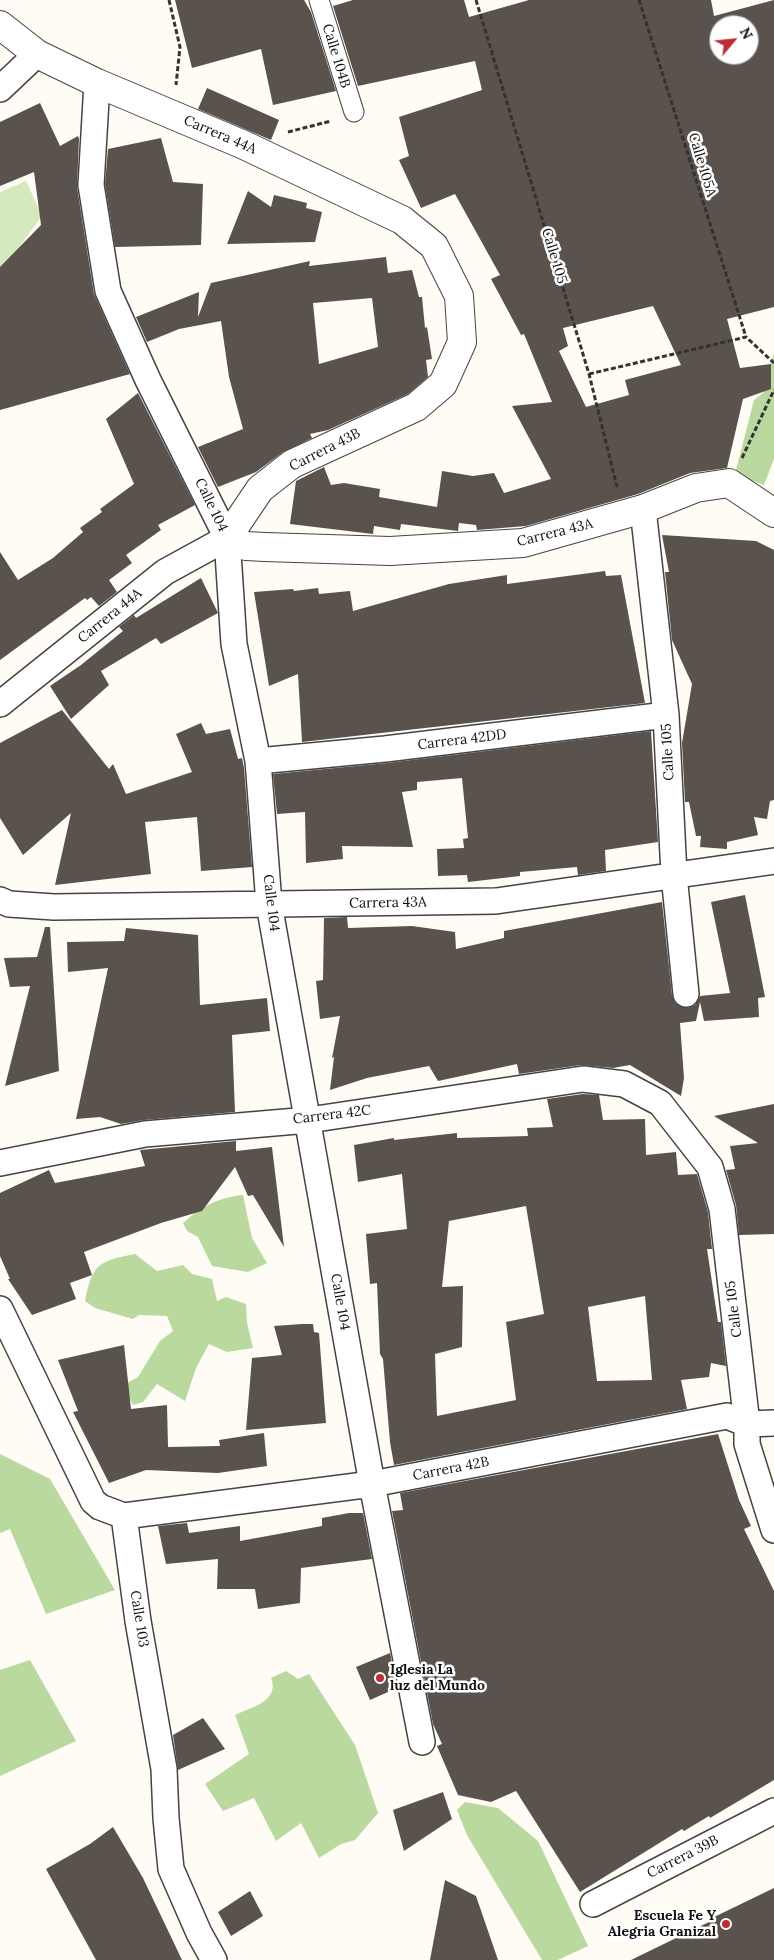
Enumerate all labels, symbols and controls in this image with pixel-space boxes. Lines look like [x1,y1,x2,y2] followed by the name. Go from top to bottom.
[709,15,759,65] north arrow
[318,22,354,90] street label: Calle 104B
[736,24,757,42] text: N
[181,112,259,158] street label: Carrera 44A
[684,131,720,199] street label: Calle 105A
[538,226,570,286] street label: Calle 105
[287,425,363,475] street label: Carrera 43B
[191,476,231,534] street label: Calle 104
[515,515,595,551] street label: Carrera 43A
[75,585,145,647] street label: Carrera 44A
[658,723,678,781] street label: Calle 105
[417,726,507,754] street label: Carrera 42DD
[259,874,283,932] street label: Calle 104
[349,894,427,912] street label: Carrera 43A
[292,1102,372,1128] street label: Carrera 42C
[327,1272,353,1332] street label: Calle 104
[722,1280,746,1338] street label: Calle 105
[411,1453,491,1485] street label: Carrera 42B
[126,1589,152,1649] street label: Calle 103
[390,1662,485,1694] place label: Iglesia La luz del Mundo
[374,1672,386,1684] marker: Iglesia La luz del Mundo
[644,1832,722,1882] street label: Carrera 39B
[608,1908,716,1940] place label: Escuela Fe Y Alegria Granizal
[720,1918,732,1930] marker: Escuela Fe Y Alegria Granizal

